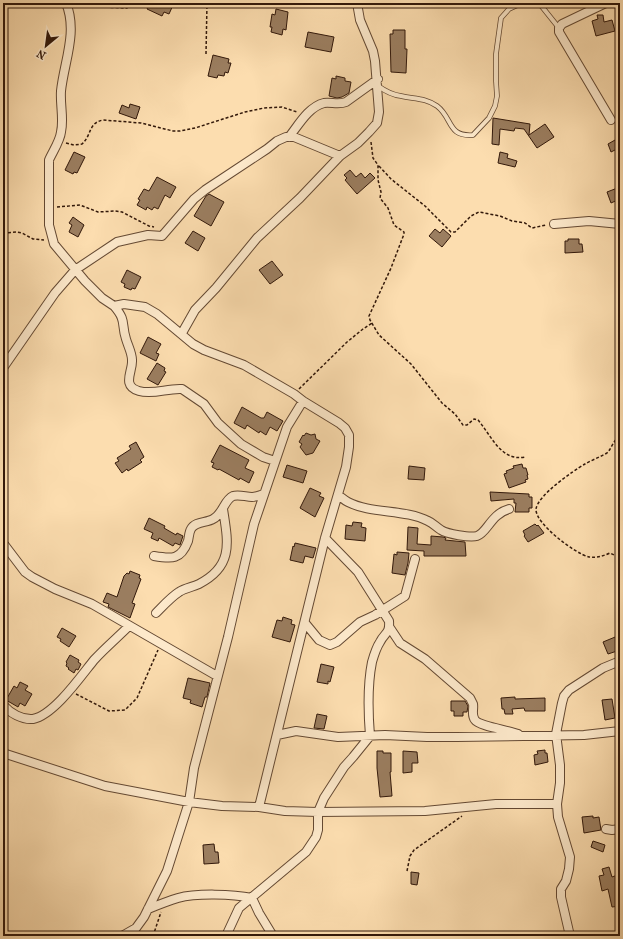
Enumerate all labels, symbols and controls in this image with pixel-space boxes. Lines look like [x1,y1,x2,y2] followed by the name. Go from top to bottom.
[26,26,66,66] north arrow
[34,46,48,62] text: N

